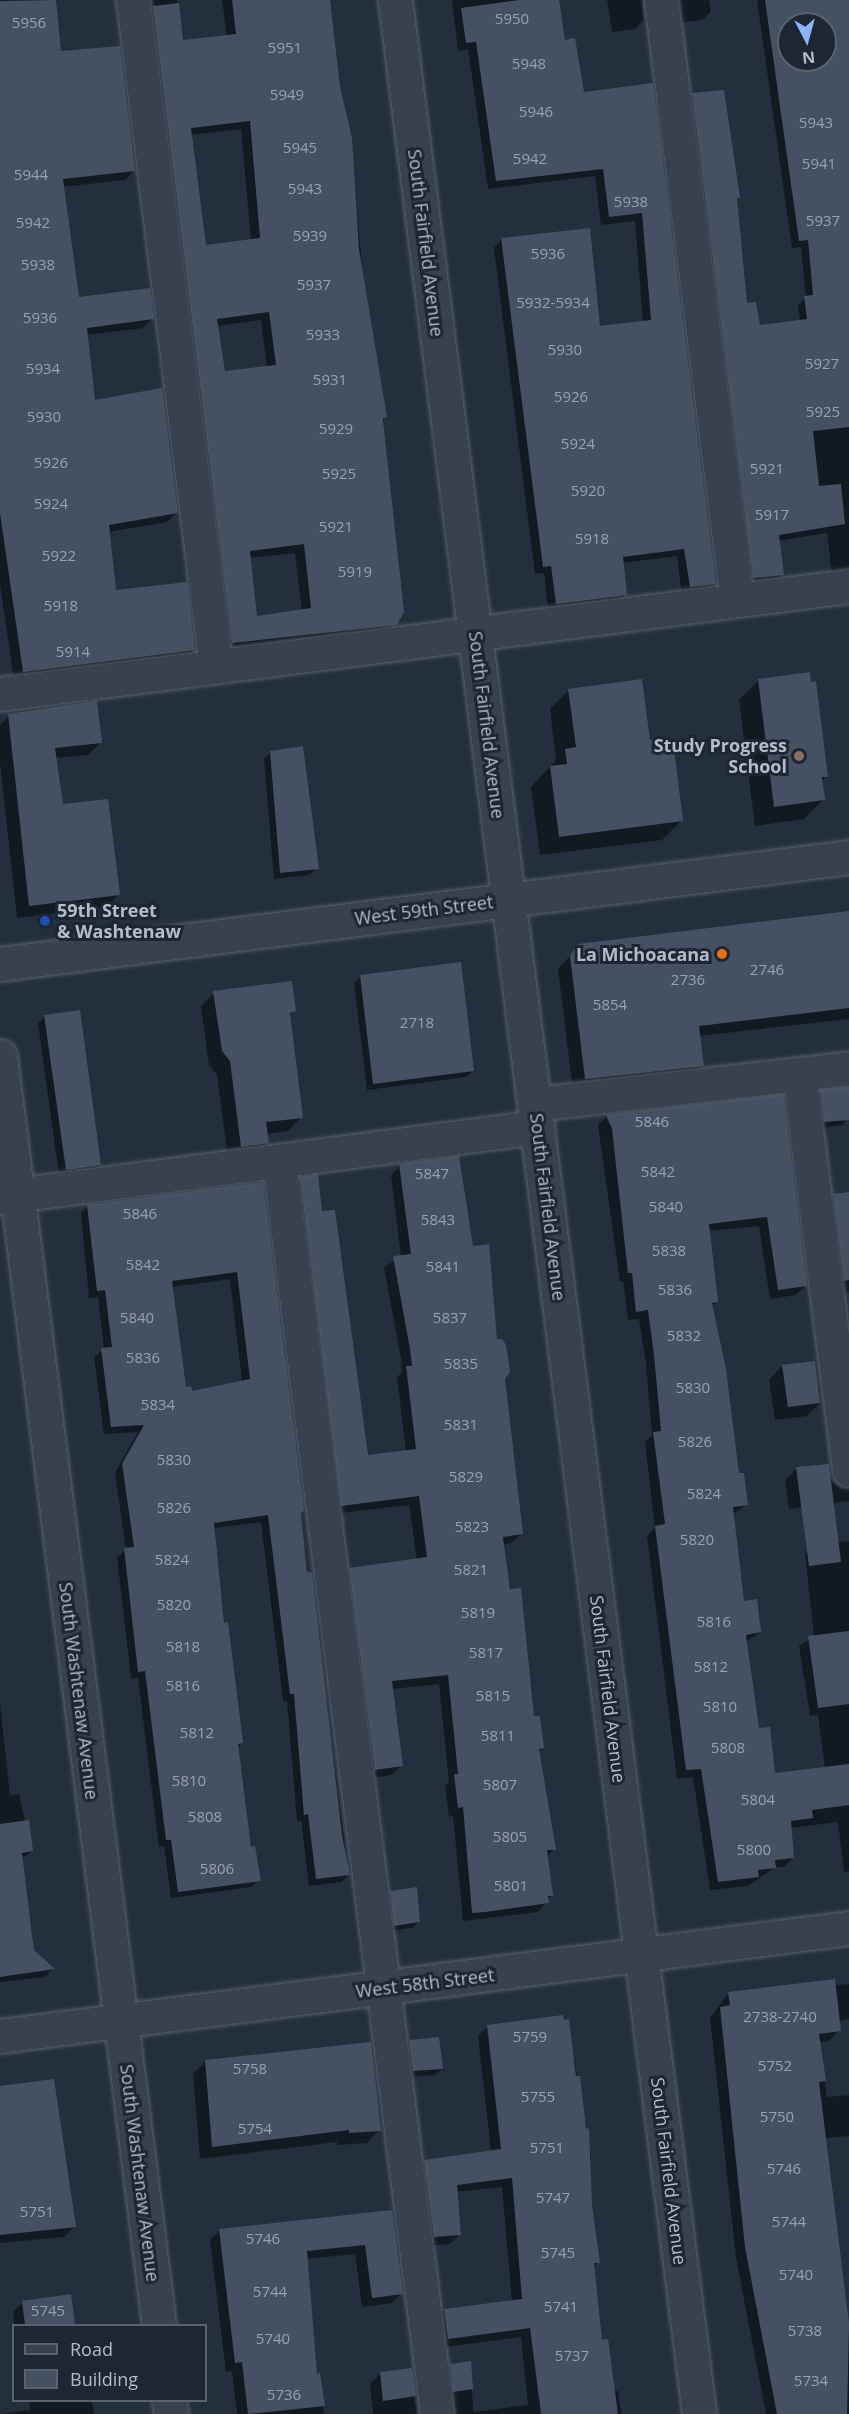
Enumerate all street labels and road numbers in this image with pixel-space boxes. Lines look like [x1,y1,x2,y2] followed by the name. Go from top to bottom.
[404,148,448,338] street label: South Fairfield Avenue
[465,630,509,820] street label: South Fairfield Avenue
[354,891,494,929] street label: West 59th Street
[526,1112,570,1302] street label: South Fairfield Avenue
[55,1581,103,1801] street label: South Washtenaw Avenue
[586,1594,630,1784] street label: South Fairfield Avenue
[355,1964,495,2002] street label: West 58th Street
[116,2063,164,2283] street label: South Washtenaw Avenue
[647,2076,691,2266] street label: South Fairfield Avenue

